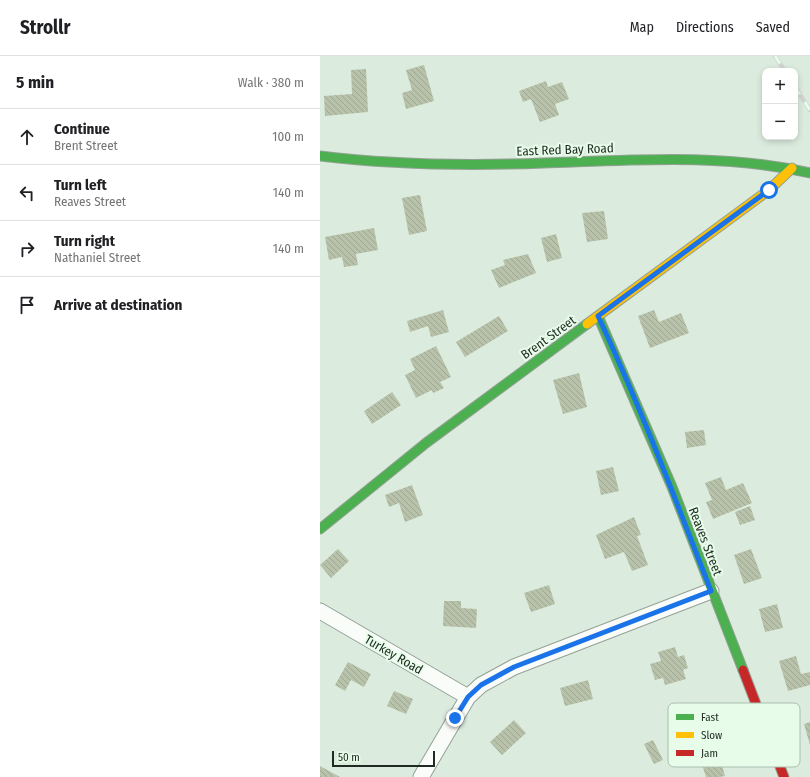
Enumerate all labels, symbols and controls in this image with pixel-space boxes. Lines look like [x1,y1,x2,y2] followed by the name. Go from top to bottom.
[20,16,70,39] text: Strollr
[630,19,654,36] text: Map
[676,19,734,36] text: Directions
[756,19,790,36] text: Saved
[762,68,798,140] map controls
[762,68,798,104] button: +
[16,72,54,93] text: 5 min
[238,75,304,90] text: Walk · 380 m
[762,104,798,140] button: −
[54,120,110,138] text: Continue
[16,126,38,148] icon: ahead
[272,129,304,144] text: 100 m
[54,138,118,153] text: Brent Street
[516,140,614,159] street label: East Red Bay Road
[54,176,107,194] text: Turn left
[760,181,778,199] route start
[16,182,38,204] icon: left
[273,185,304,200] text: 140 m
[54,194,126,209] text: Reaves Street
[54,232,115,250] text: Turn right
[16,238,38,260] icon: right
[273,241,304,256] text: 140 m
[54,250,141,265] text: Nathaniel Street
[16,294,38,316] icon: arrive
[54,296,182,314] text: Arrive at destination
[518,312,579,362] street label: Brent Street
[686,505,726,578] street label: Reaves Street
[362,632,426,677] street label: Turkey Road
[668,703,800,767] legend
[446,709,464,727] route end
[701,711,719,724] text: Fast
[701,729,722,742] text: Slow
[701,747,718,760] text: Jam
[332,749,435,768] scale bar
[338,751,360,764] text: 50 m

